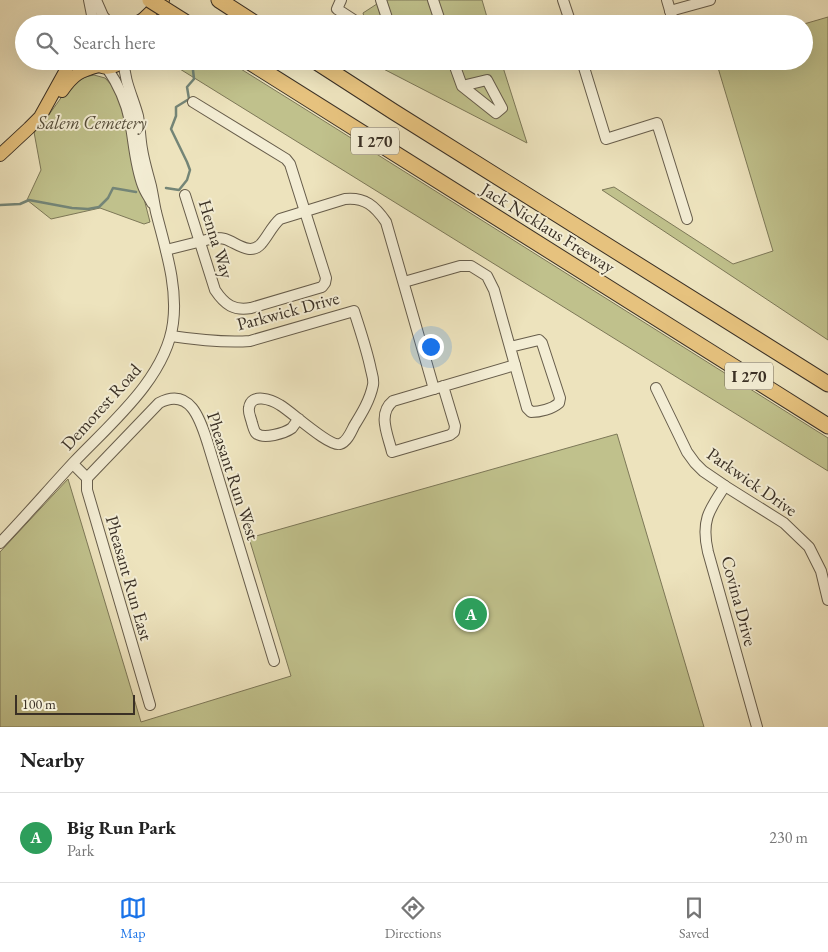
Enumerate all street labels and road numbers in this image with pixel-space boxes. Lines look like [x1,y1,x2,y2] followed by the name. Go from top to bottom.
[351,128,399,154] road number: I 270
[475,176,620,278] street label: Jack Nicklaus Freeway
[194,197,239,281] street label: Henna Way
[234,286,342,335] street label: Parkwick Drive
[56,358,146,455] street label: Demorest Road
[725,362,773,390] road number: I 270
[202,409,265,543] street label: Pheasant Run West
[703,442,802,521] street label: Parkwick Drive
[101,513,158,643] street label: Pheasant Run East
[716,553,763,648] street label: Covina Drive

